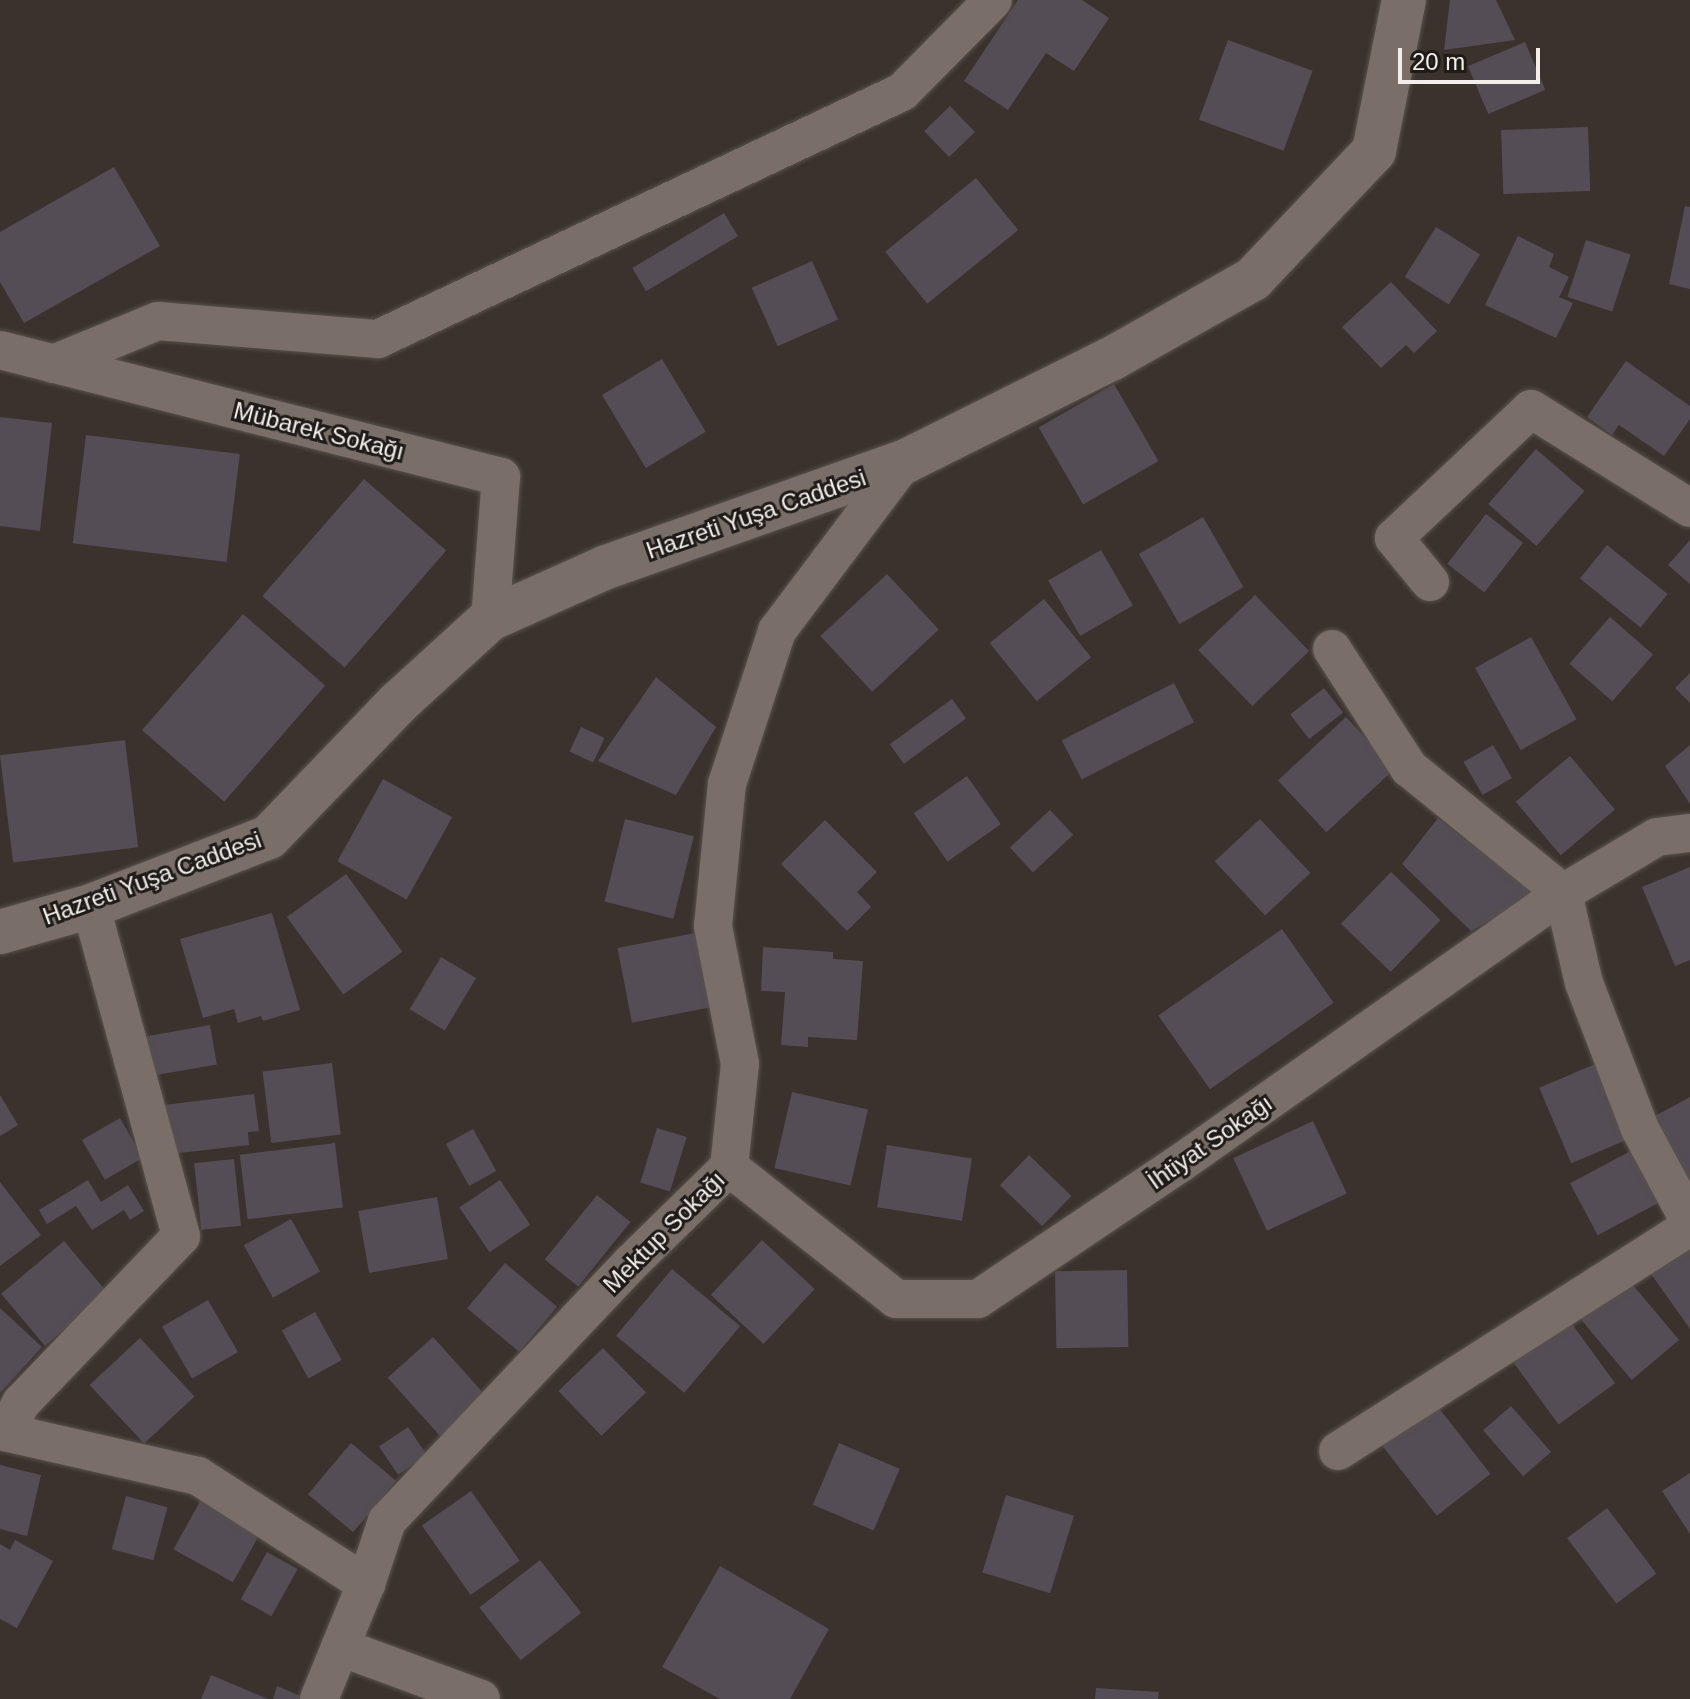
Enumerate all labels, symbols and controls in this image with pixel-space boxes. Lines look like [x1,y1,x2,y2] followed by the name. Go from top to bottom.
[1402,32,1544,82] scale bar
[1412,48,1465,75] text: 20 m
[231,396,407,466] street label: Mübarek Sokağı
[642,463,870,565] street label: Hazreti Yuşa Caddesi
[39,825,265,931] street label: Hazreti Yuşa Caddesi
[1142,1089,1278,1195] street label: İhtiyat Sokağı
[597,1165,731,1299] street label: Mektup Sokağı

